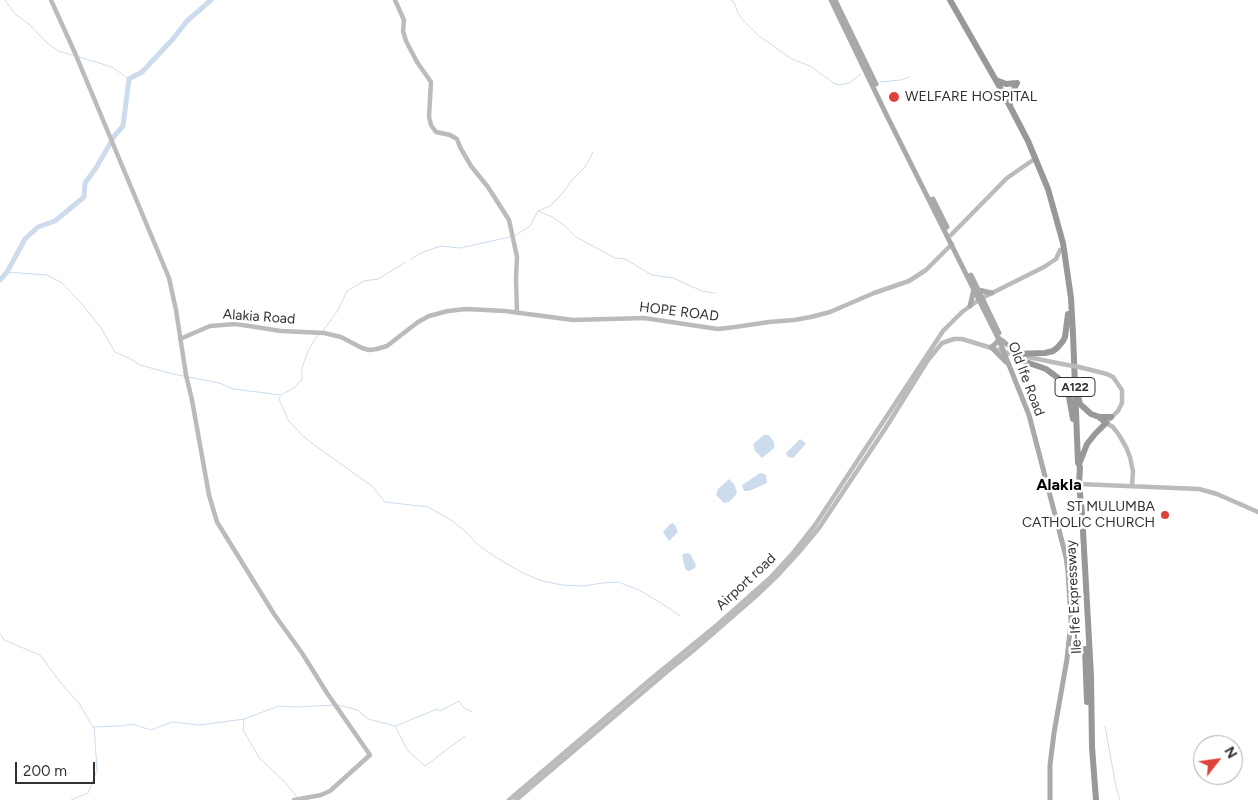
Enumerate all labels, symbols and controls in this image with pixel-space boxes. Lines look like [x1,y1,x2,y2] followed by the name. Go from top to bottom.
[905,89,1037,105] place label: WELFARE HOSPITAL
[887,90,901,104] marker: WELFARE HOSPITAL
[638,299,720,325] street label: HOPE ROAD
[222,306,296,328] street label: Alakia Road
[1004,340,1048,418] street label: Old Ife Road
[1055,378,1095,397] road number: A122
[1036,475,1082,495] district label: AlakIa
[1022,499,1155,532] place label: ST MULUMBA CATHOLIC CHURCH
[1159,509,1171,521] marker: ST MULUMBA CATHOLIC CHURCH
[1063,540,1085,654] street label: Ile-Ife Expressway
[713,550,779,614] street label: Airport road
[1193,735,1243,785] north arrow
[1220,744,1241,762] text: N
[18,752,98,784] scale bar
[23,762,67,780] text: 200 m

